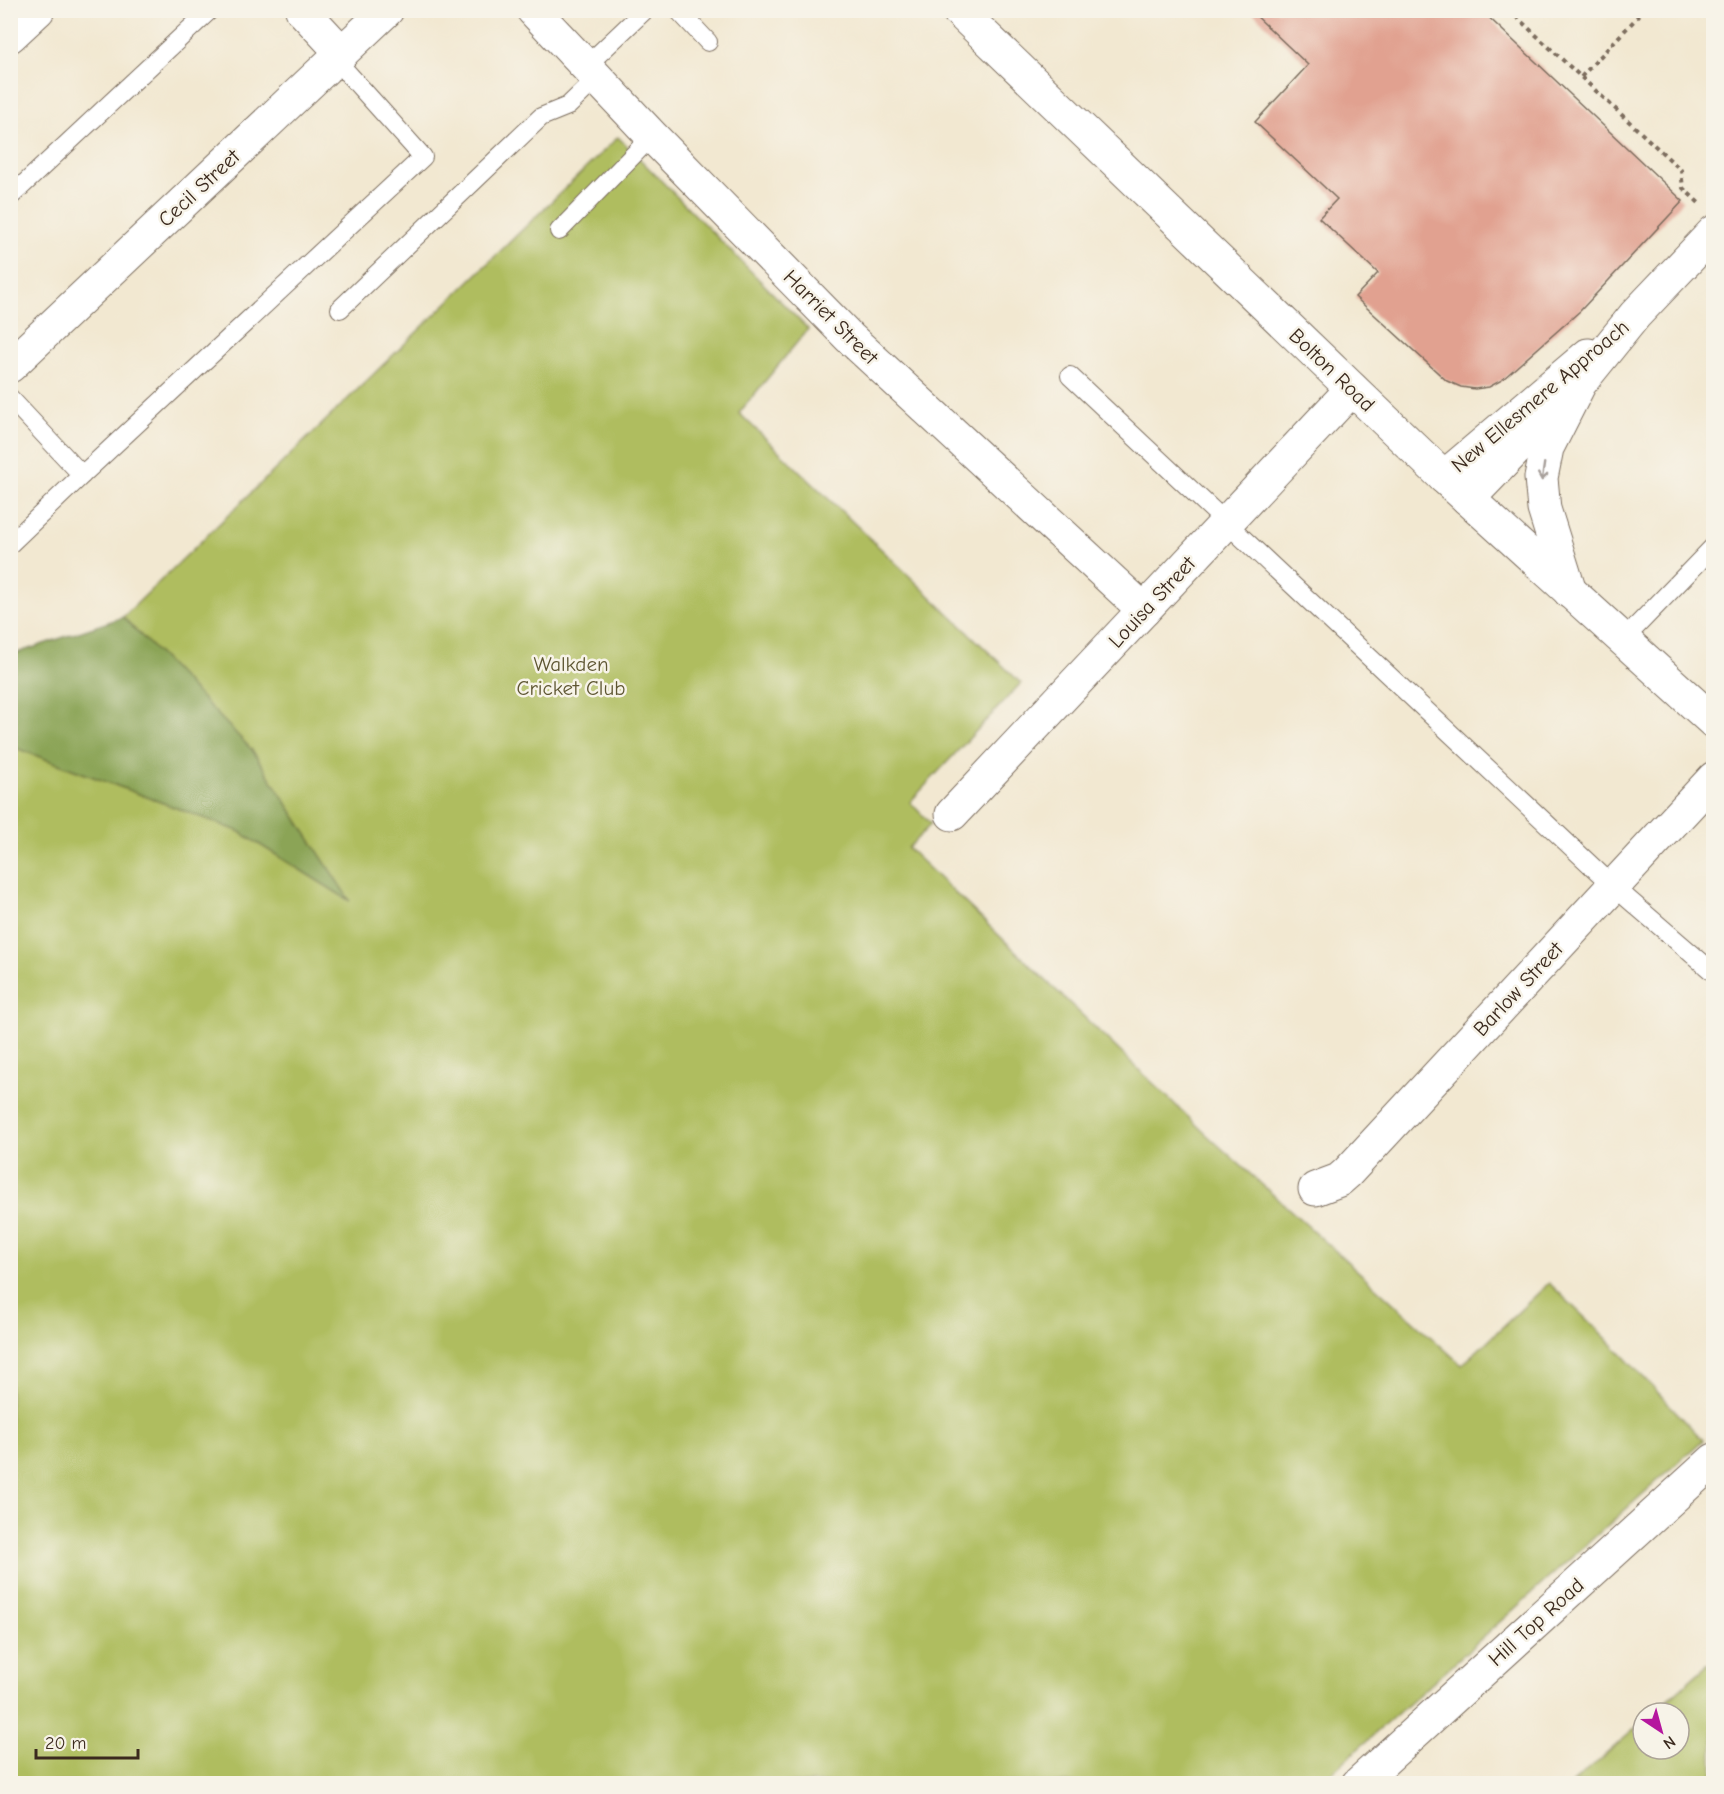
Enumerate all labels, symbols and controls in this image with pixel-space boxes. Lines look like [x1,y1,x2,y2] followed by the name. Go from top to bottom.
[153,144,245,232] street label: Cecil Street
[779,265,884,370] street label: Harriet Street
[1446,315,1634,477] street label: New Ellesmere Approach
[1284,323,1380,417] street label: Bolton Road
[1537,461,1548,481] one-way arrow
[1104,551,1201,653] street label: Louisa Street
[517,652,625,700] park label: Walkden Cricket Club
[1468,936,1568,1041] street label: Barlow Street
[1483,1573,1589,1671] street label: Hill Top Road
[1631,1701,1691,1761] north arrow
[36,1722,138,1760] scale bar
[1660,1732,1679,1753] text: N
[45,1733,86,1754] text: 20 m

